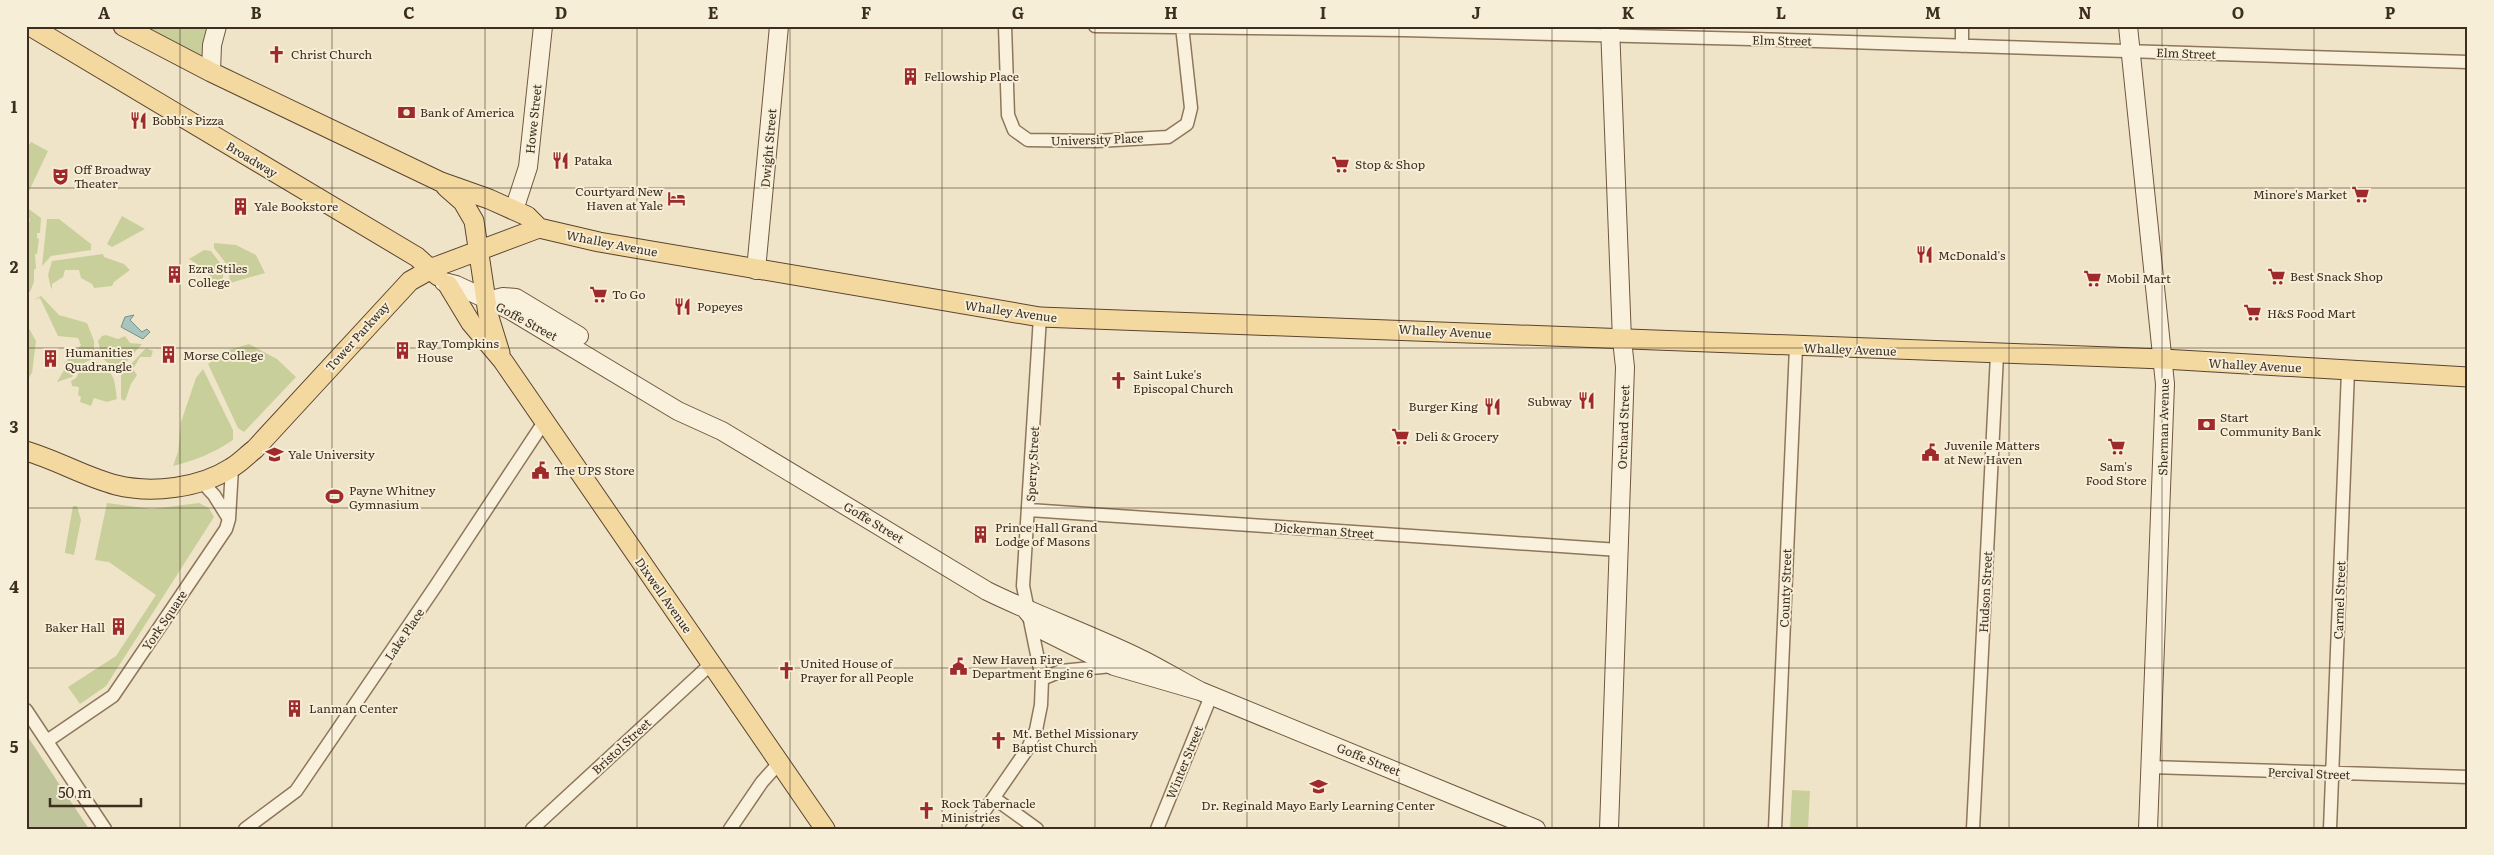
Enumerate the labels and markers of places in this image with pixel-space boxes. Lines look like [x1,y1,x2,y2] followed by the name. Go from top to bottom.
[267,44,287,64] church icon: Christ Church
[291,45,372,63] place label: Christ Church
[900,66,920,86] building icon: Fellowship Place
[924,67,1019,85] place label: Fellowship Place
[396,102,416,122] bank icon: Bank of America
[420,103,515,121] place label: Bank of America
[128,110,148,130] restaurant icon: Bobbi's Pizza
[152,111,225,129] place label: Bobbi's Pizza
[550,150,570,170] restaurant icon: Pataka
[574,151,613,169] place label: Pataka
[1331,154,1351,174] supermarket icon: Stop & Shop
[1355,155,1425,173] place label: Stop & Shop
[74,160,151,192] place label: Off Broadway Theater
[50,166,70,186] theatre icon: Off Broadway Theater
[575,182,664,214] place label: Courtyard New Haven at Yale
[2351,184,2371,204] supermarket icon: Minore's Market
[2253,185,2347,203] place label: Minore's Market
[667,188,687,208] hotel icon: Courtyard New Haven at Yale
[230,196,250,216] building icon: Yale Bookstore
[254,197,338,215] place label: Yale Bookstore
[1914,245,1934,265] restaurant icon: McDonald's
[1938,246,2006,264] place label: McDonald's
[188,259,248,291] place label: Ezra Stiles College
[164,265,184,285] building icon: Ezra Stiles College
[2266,266,2286,286] supermarket icon: Best Snack Shop
[2290,267,2383,285] place label: Best Snack Shop
[2082,268,2102,288] supermarket icon: Mobil Mart
[2106,269,2171,287] place label: Mobil Mart
[588,284,608,304] supermarket icon: To Go
[612,285,646,303] place label: To Go
[673,296,693,316] restaurant icon: Popeyes
[697,297,743,315] place label: Popeyes
[2243,303,2263,323] supermarket icon: H&S Food Mart
[2267,304,2356,322] place label: H&S Food Mart
[417,334,499,366] place label: Ray Tompkins House
[393,340,413,360] building icon: Ray Tompkins House
[65,343,133,375] place label: Humanities Quadrangle
[159,345,179,365] building icon: Morse College
[183,346,264,364] place label: Morse College
[41,349,61,369] building icon: Humanities Quadrangle
[1133,365,1234,397] place label: Saint Luke's Episcopal Church
[1109,371,1129,391] church icon: Saint Luke's Episcopal Church
[1576,391,1596,411] restaurant icon: Subway
[1527,392,1572,410] place label: Subway
[1482,396,1502,416] restaurant icon: Burger King
[1408,397,1478,415] place label: Burger King
[2220,408,2322,440] place label: Start Community Bank
[2196,414,2216,434] bank icon: Start Community Bank
[1391,426,1411,446] supermarket icon: Deli & Grocery
[1415,427,1499,445] place label: Deli & Grocery
[1944,436,2040,468] place label: Juvenile Matters at New Haven
[2106,437,2126,457] supermarket icon: Sam's Food Store
[1920,442,1940,462] public building icon: Juvenile Matters at New Haven
[264,444,284,464] school or university icon: Yale University
[288,445,375,463] place label: Yale University
[2085,457,2147,489] place label: Sam's Food Store
[530,460,550,480] public building icon: The UPS Store
[554,461,634,479] place label: The UPS Store
[349,481,436,513] place label: Payne Whitney Gymnasium
[325,487,345,507] sports icon: Payne Whitney Gymnasium
[995,518,1098,550] place label: Prince Hall Grand Lodge of Masons
[971,524,991,544] building icon: Prince Hall Grand Lodge of Masons
[109,617,129,637] building icon: Baker Hall
[45,618,105,636] place label: Baker Hall
[972,650,1094,682] place label: New Haven Fire Department Engine 6
[800,654,914,686] place label: United House of Prayer for all People
[948,656,968,676] public building icon: New Haven Fire Department Engine 6
[776,660,796,680] church icon: United House of Prayer for all People
[285,698,305,718] building icon: Lanman Center
[309,699,398,717] place label: Lanman Center
[1012,724,1139,756] place label: Mt. Bethel Missionary Baptist Church
[988,730,1008,750] church icon: Mt. Bethel Missionary Baptist Church
[1308,776,1328,796] school or university icon: Dr. Reginald Mayo Early Learning Center
[941,794,1036,826] place label: Rock Tabernacle Ministries
[1201,796,1435,814] place label: Dr. Reginald Mayo Early Learning Center
[917,800,937,820] church icon: Rock Tabernacle Ministries

